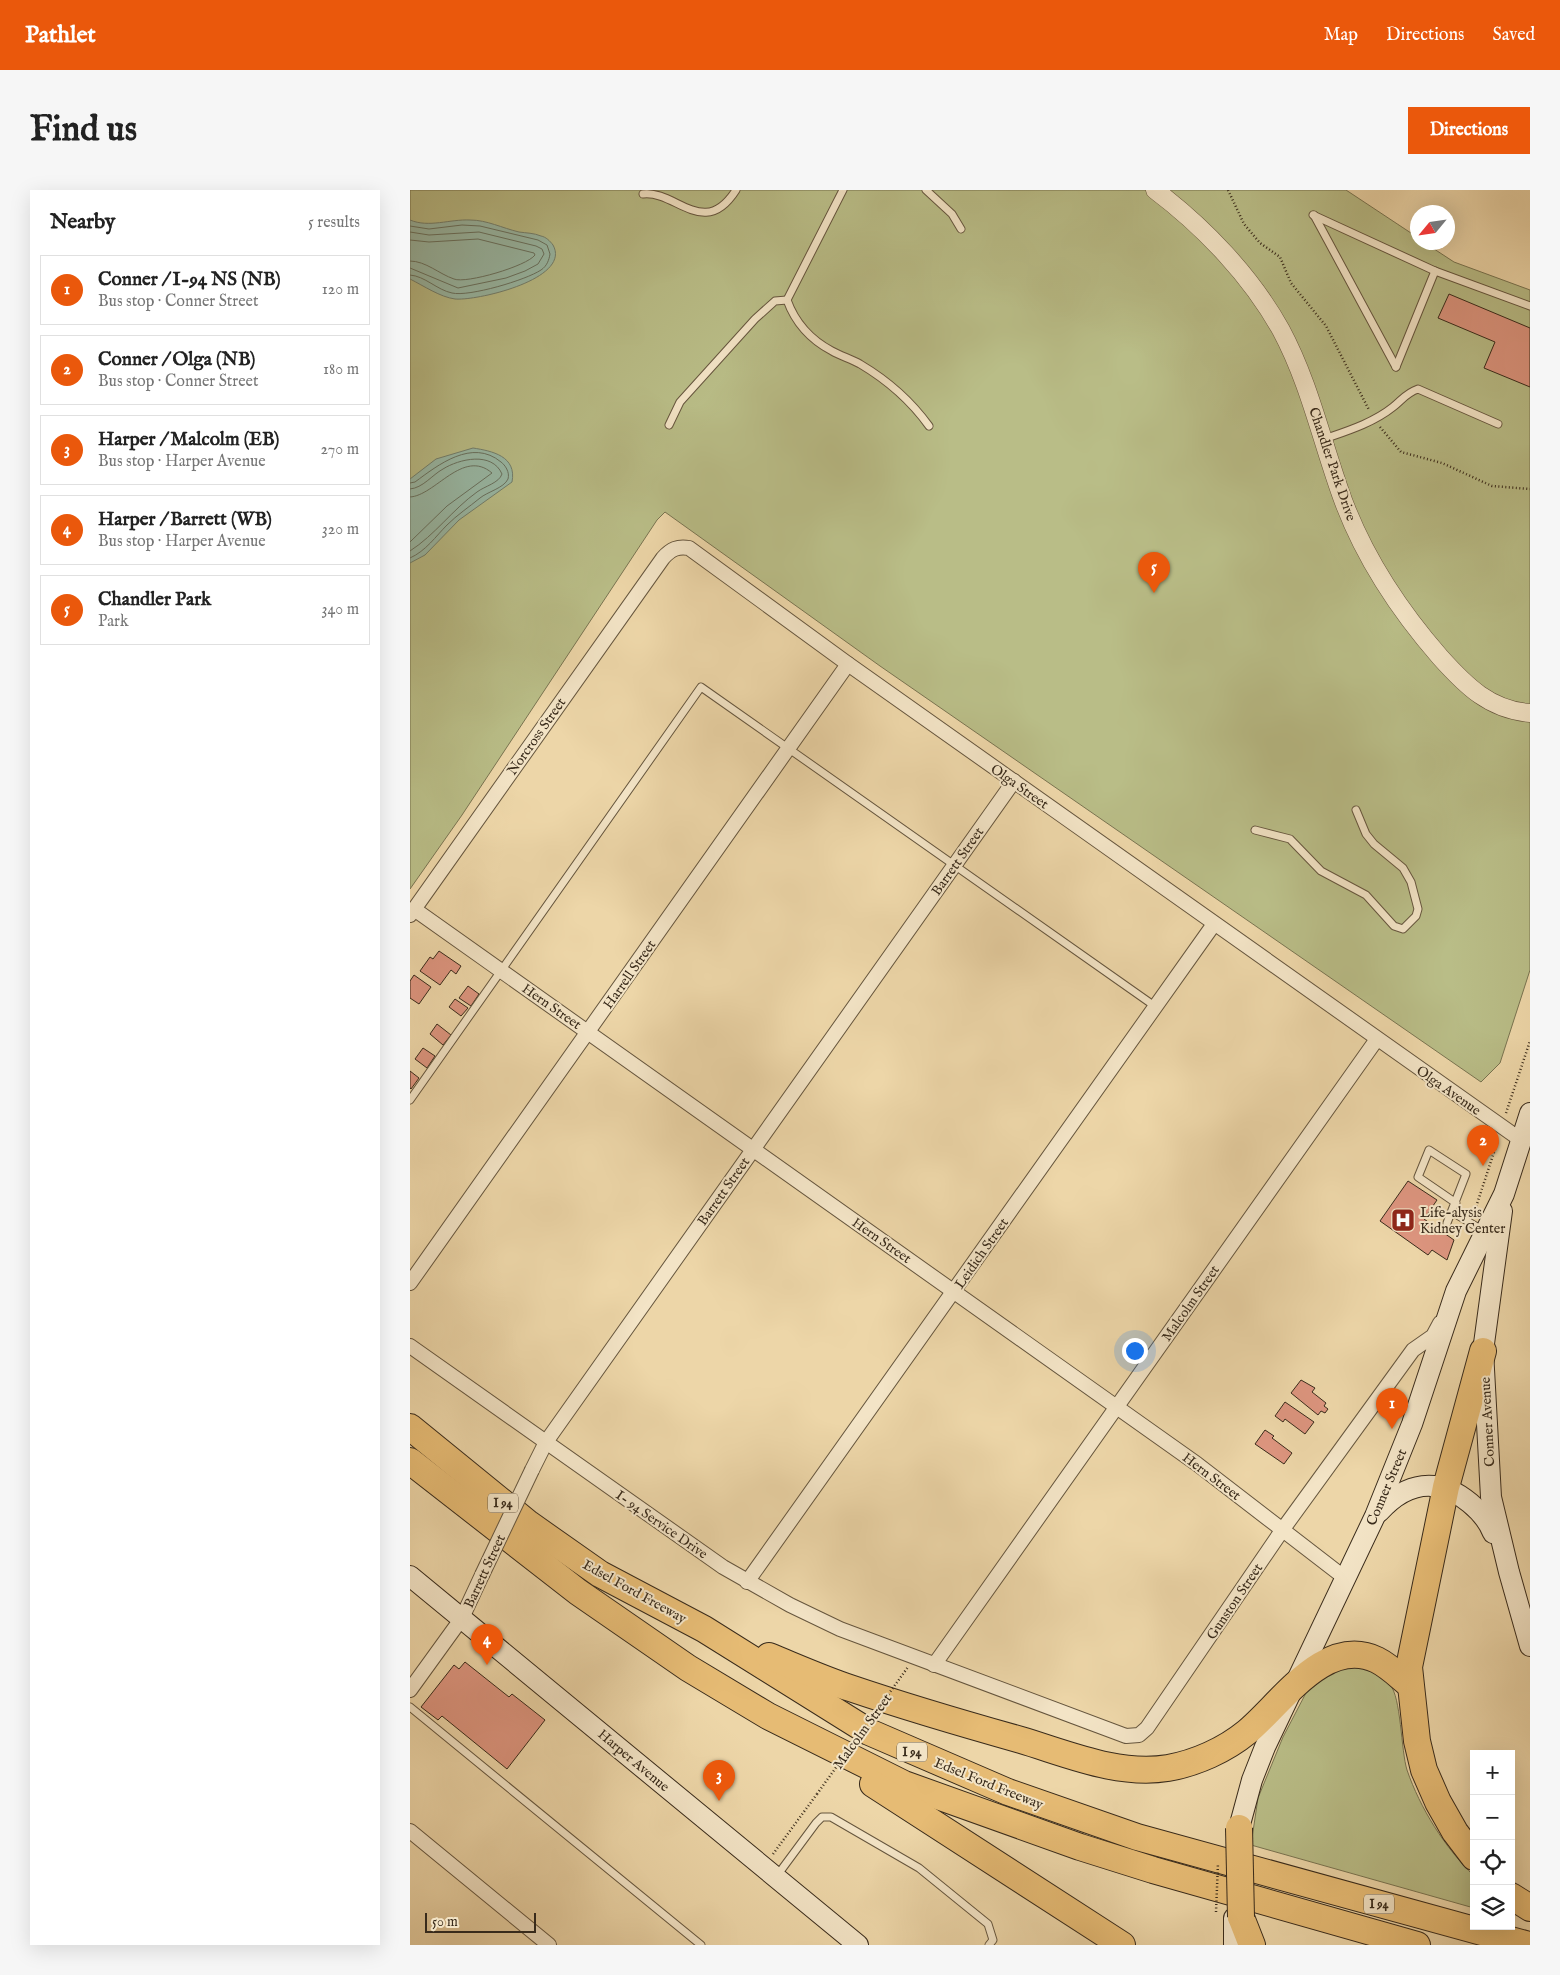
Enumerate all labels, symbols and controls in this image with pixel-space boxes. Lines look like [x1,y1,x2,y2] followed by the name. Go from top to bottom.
[25,20,96,51] text: Pathlet
[1324,24,1358,47] text: Map
[1386,24,1464,47] text: Directions
[1492,24,1535,47] text: Saved
[1408,107,1530,154] button: Directions
[30,108,137,153] text: Find us
[1410,205,1455,250] north arrow
[50,209,115,236] text: Nearby
[308,213,360,233] text: 5 results
[98,268,280,292] text: Conner / I-94 NS (NB)
[64,280,70,300] text: 1
[322,280,359,300] text: 120 m
[98,292,258,312] text: Bus stop · Conner Street
[98,348,255,372] text: Conner / Olga (NB)
[63,360,71,380] text: 2
[323,360,359,380] text: 180 m
[98,372,258,392] text: Bus stop · Conner Street
[1304,405,1360,524] street label: Chandler Park Drive
[98,428,279,452] text: Harper / Malcolm (EB)
[64,440,70,460] text: 3
[320,440,359,460] text: 270 m
[98,452,266,472] text: Bus stop · Harper Avenue
[98,508,272,532] text: Harper / Barrett (WB)
[63,520,71,540] text: 4
[322,520,359,540] text: 320 m
[98,532,266,552] text: Bus stop · Harper Avenue
[1138,552,1170,593] pin: 5
[98,588,211,612] text: Chandler Park
[64,600,70,620] text: 5
[321,600,359,620] text: 340 m
[98,612,128,632] text: Park
[503,694,570,779] street label: Norcross Street
[987,760,1052,813] street label: Olga Street
[928,824,988,899] street label: Barrett Street
[599,936,660,1013] street label: Harrell Street
[518,980,585,1034] street label: Hern Street
[1413,1062,1485,1120] street label: Olga Avenue
[1467,1125,1499,1166] pin: 2
[694,1154,754,1229] street label: Barrett Street
[1420,1204,1505,1238] place label: Life-alysis Kidney Center
[1390,1207,1416,1233] hospital icon: Life-alysis Kidney Center
[848,1214,915,1268] street label: Hern Street
[951,1214,1013,1293] street label: Leidich Street
[1158,1262,1224,1345] street label: Malcolm Street
[1122,1338,1148,1364] your location
[1477,1376,1499,1467] street label: Conner Avenue
[1376,1388,1408,1429] pin: 1
[1363,1446,1411,1529] street label: Conner Street
[1179,1449,1244,1505] street label: Hern Street
[612,1486,711,1564] street label: I- 94 Service Drive
[488,1494,518,1512] road number: I 94
[460,1531,510,1611] street label: Barrett Street
[579,1556,690,1628] street label: Edsel Ford Freeway
[1203,1560,1267,1643] street label: Gunston Street
[471,1624,503,1665] pin: 4
[829,1690,896,1773] street label: Malcolm Street
[594,1726,673,1796] street label: Harper Avenue
[897,1742,927,1761] road number: I 94
[1470,1750,1515,1930] map controls
[1470,1750,1515,1795] button: +
[931,1754,1046,1814] street label: Edsel Ford Freeway
[703,1760,735,1801] pin: 3
[1470,1795,1515,1840] button: −
[1470,1840,1515,1885] button: locate
[1470,1885,1515,1930] button: layers
[1364,1895,1394,1914] road number: I 94
[425,1910,536,1933] scale bar
[432,1913,458,1931] text: 50 m

